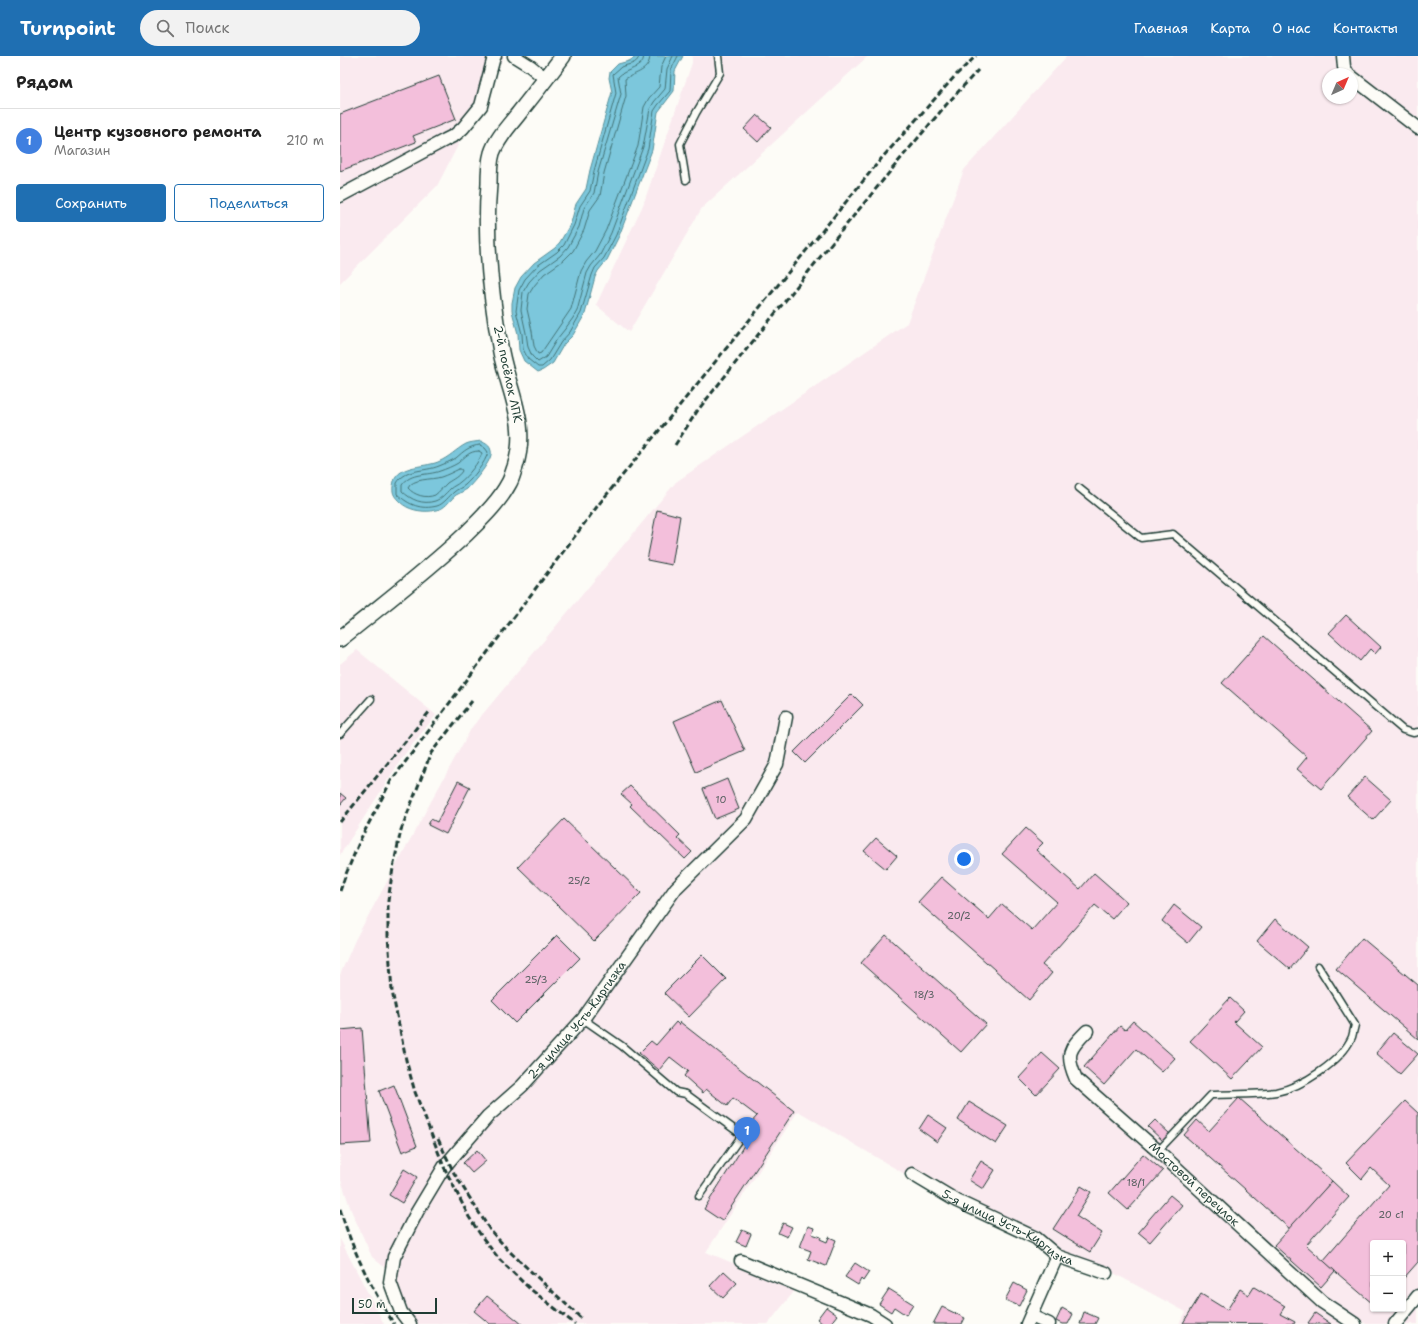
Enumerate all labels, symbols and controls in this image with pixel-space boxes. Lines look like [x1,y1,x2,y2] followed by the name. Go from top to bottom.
[140,10,420,46] search box
[20,16,116,41] text: Turnpoint
[154,17,176,39] icon: search
[186,18,229,38] text: Поиск
[1134,19,1188,37] text: Главная
[1210,19,1250,37] text: Карта
[1272,19,1311,37] text: О нас
[1333,19,1398,37] text: Контакты
[1322,68,1358,104] north arrow
[16,71,73,93] text: Рядом
[54,122,261,142] text: Центр кузовного ремонта
[26,132,32,149] text: 1
[286,132,324,149] text: 210 m
[54,142,110,159] text: Магазин
[16,184,166,222] button: Сохранить
[174,184,324,222] button: Поделиться
[490,324,526,424] street label: 2-й посёлок ЛПК
[716,793,726,806] house number: 10
[954,849,974,869] your location
[567,874,591,887] house number: 25/2
[947,909,971,922] house number: 20/2
[524,957,630,1083] street label: 2-я улица Усть-Киргизка
[524,973,548,986] house number: 25/3
[913,988,935,1001] house number: 18/3
[734,1117,760,1150] pin: 1
[1145,1139,1243,1230] street label: Мостовой переулок
[1127,1176,1145,1189] house number: 18/1
[939,1186,1076,1269] street label: 5-я улица Усть-Киргизка
[1378,1208,1404,1221] house number: 20 с1
[1370,1240,1406,1312] map controls
[1370,1240,1406,1276] button: +
[1370,1276,1406,1312] button: −
[352,1296,437,1315] scale bar
[358,1297,386,1312] text: 50 m

